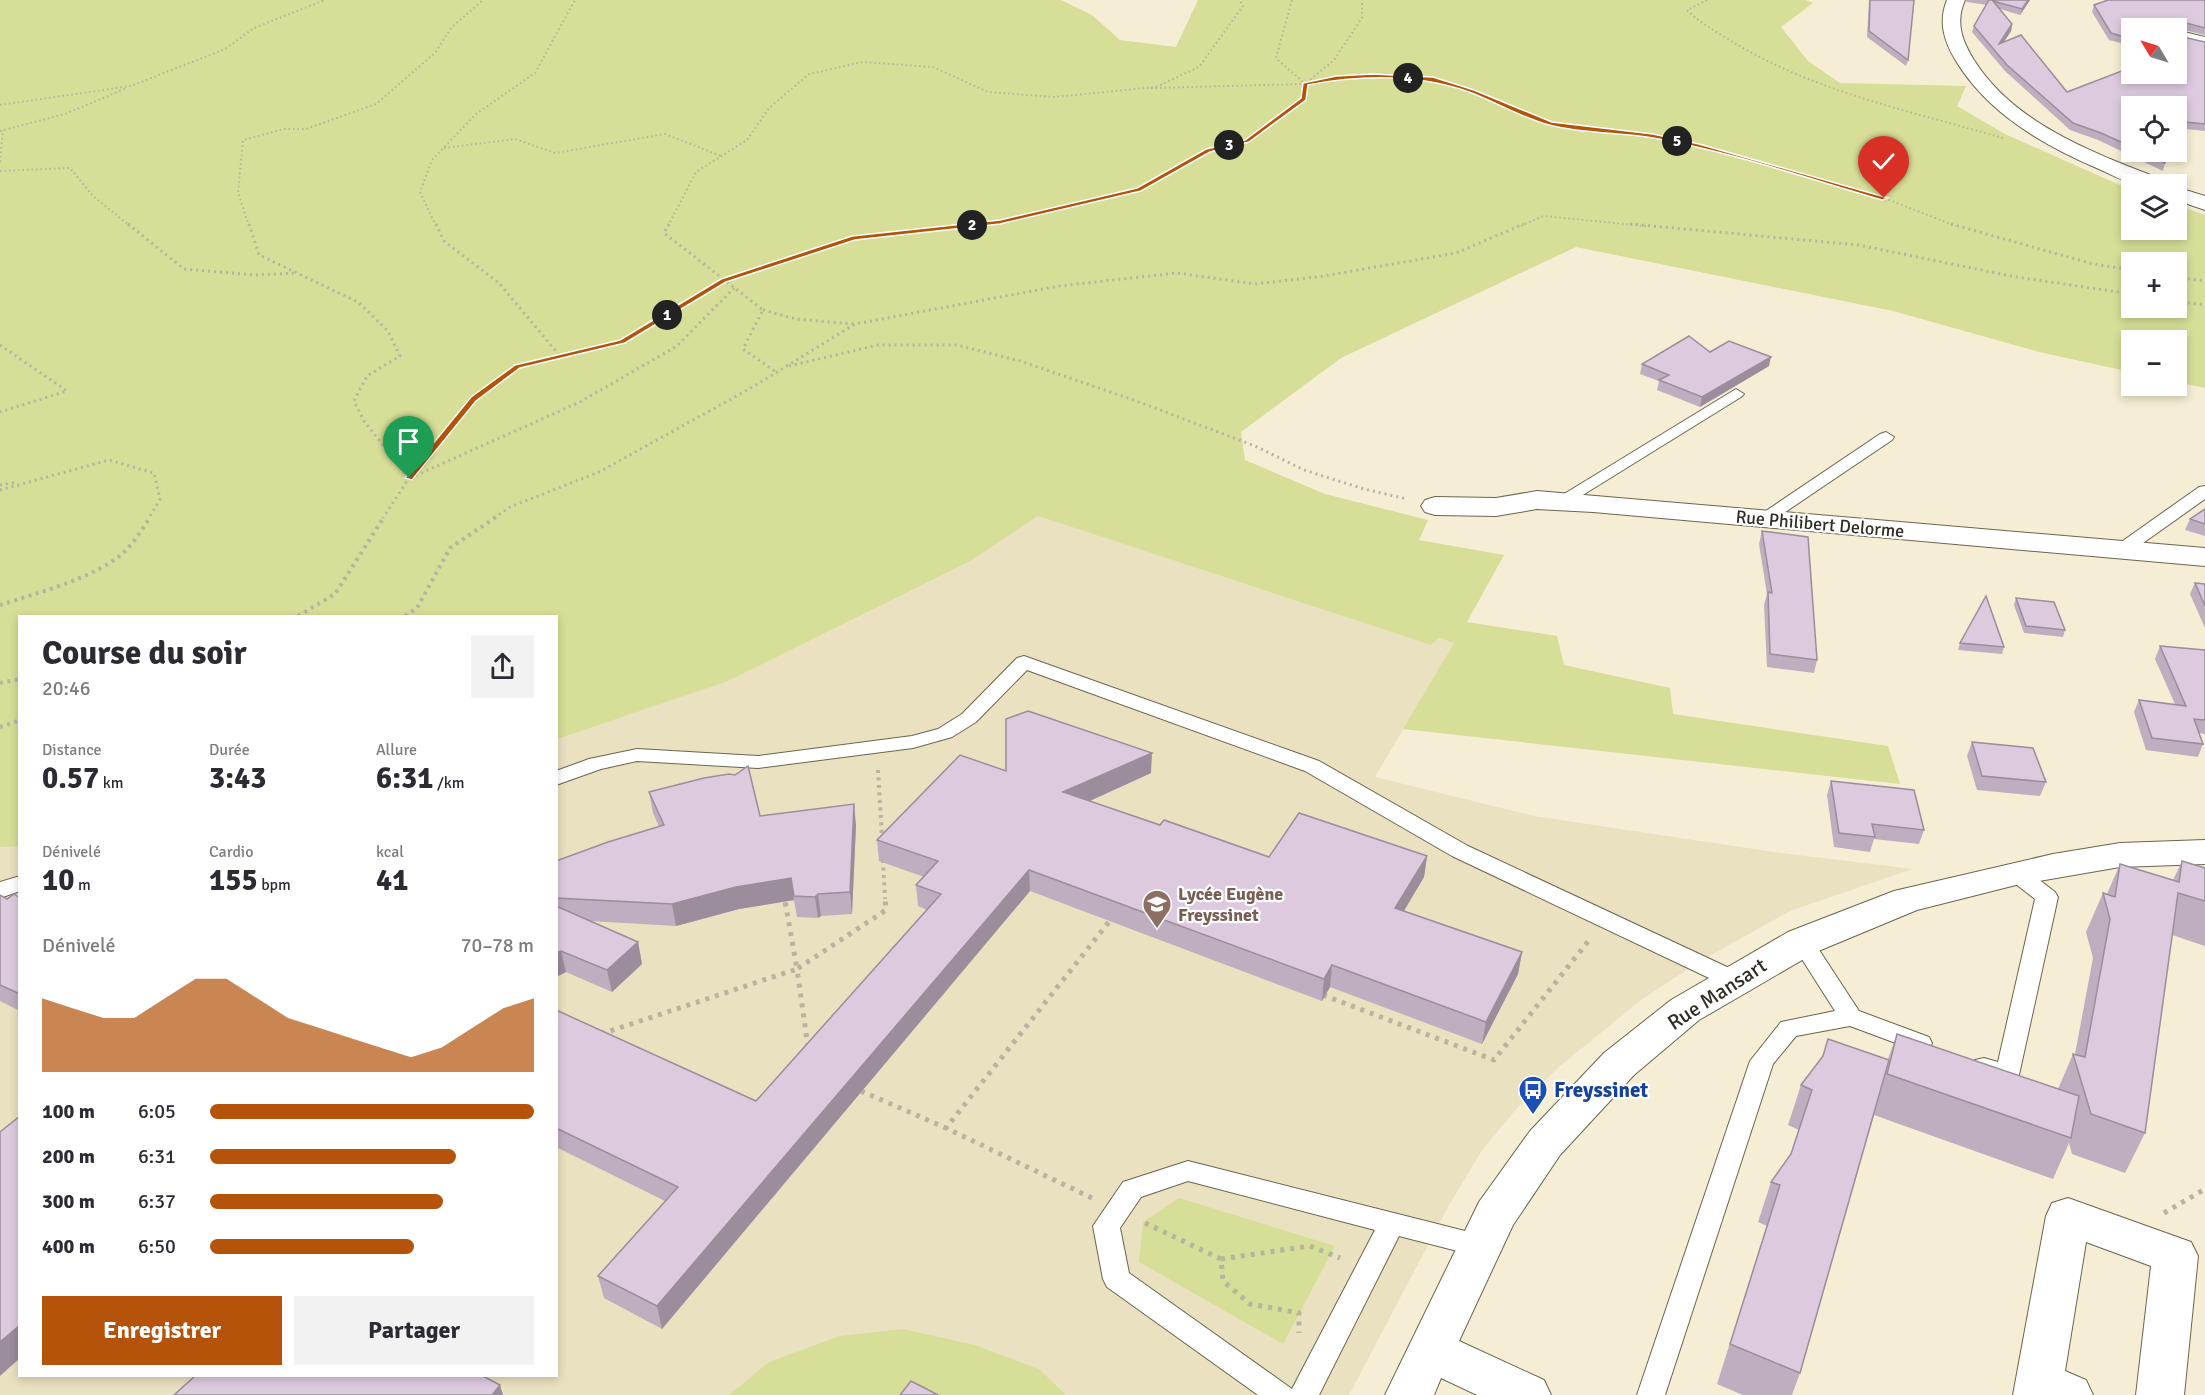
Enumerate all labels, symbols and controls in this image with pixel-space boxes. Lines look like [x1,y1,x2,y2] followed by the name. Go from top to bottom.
[2121,18,2187,84] north arrow
[2121,18,2187,396] map controls
[1393,63,1423,93] pin: 4
[1404,68,1412,88] text: 4
[2121,96,2187,162] button: locate
[1662,126,1692,156] pin: 5
[1214,130,1244,160] pin: 3
[1673,131,1681,151] text: 5
[1225,135,1233,155] text: 3
[1858,136,1909,198] pin
[1867,145,1900,178] icon: check
[2121,174,2187,240] button: layers
[957,210,987,240] pin: 2
[968,215,976,235] text: 2
[2121,252,2187,318] button: +
[652,300,682,330] pin: 1
[663,305,671,325] text: 1
[2121,330,2187,396] button: −
[383,416,434,478] pin
[392,425,425,458] icon: arrive
[1735,506,1905,542] street label: Rue Philibert Delorme
[42,633,247,674] text: Course du soir
[471,635,534,698] button: share
[42,676,91,701] text: 20:46
[42,740,102,760] text: Distance
[209,740,250,760] text: Durée
[376,740,417,760] text: Allure
[42,760,99,797] text: 0.57
[209,760,266,797] text: 3:43
[376,760,433,797] text: 6:31
[99,773,124,793] text: km
[433,773,465,793] text: /km
[42,842,101,862] text: Dénivelé
[209,842,254,862] text: Cardio
[376,842,404,862] text: kcal
[42,862,74,899] text: 10
[209,862,258,899] text: 155
[376,862,408,899] text: 41
[74,875,91,895] text: m
[258,875,291,895] text: bpm
[1178,883,1283,926] place label: Lycée Eugène Freyssinet
[1141,888,1173,930] school or university icon: Lycée Eugène Freyssinet
[42,933,116,958] text: Dénivelé
[461,933,534,958] text: 70–78 m
[1662,952,1772,1036] street label: Rue Mansart
[1517,1074,1549,1116] bus stop icon: Freyssinet
[1554,1077,1648,1103] place label: Freyssinet
[42,1099,95,1124] text: 100 m
[138,1099,176,1124] text: 6:05
[42,1144,95,1169] text: 200 m
[138,1144,176,1169] text: 6:31
[42,1189,95,1214] text: 300 m
[138,1189,176,1214] text: 6:37
[42,1234,95,1259] text: 400 m
[138,1234,176,1259] text: 6:50
[42,1296,282,1365] button: Enregistrer
[294,1296,534,1365] button: Partager

